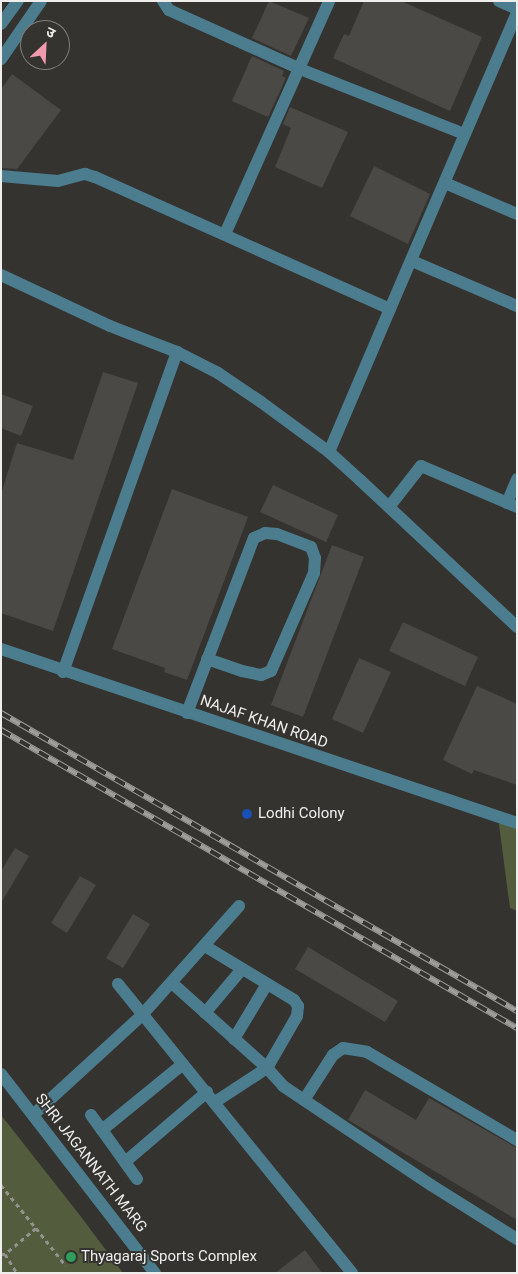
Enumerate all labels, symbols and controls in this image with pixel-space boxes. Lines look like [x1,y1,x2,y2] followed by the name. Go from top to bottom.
[20,20,70,70] north arrow
[44,23,58,41] text: उ
[198,692,330,752] street label: NAJAF KHAN ROAD
[258,805,345,823] place label: Lodhi Colony
[240,807,254,821] marker: Lodhi Colony
[31,1090,151,1236] street label: SHRI JAGANNATH MARG
[81,1248,257,1266] place label: Thyagaraj Sports Complex
[65,1251,77,1263] marker: Thyagaraj Sports Complex

